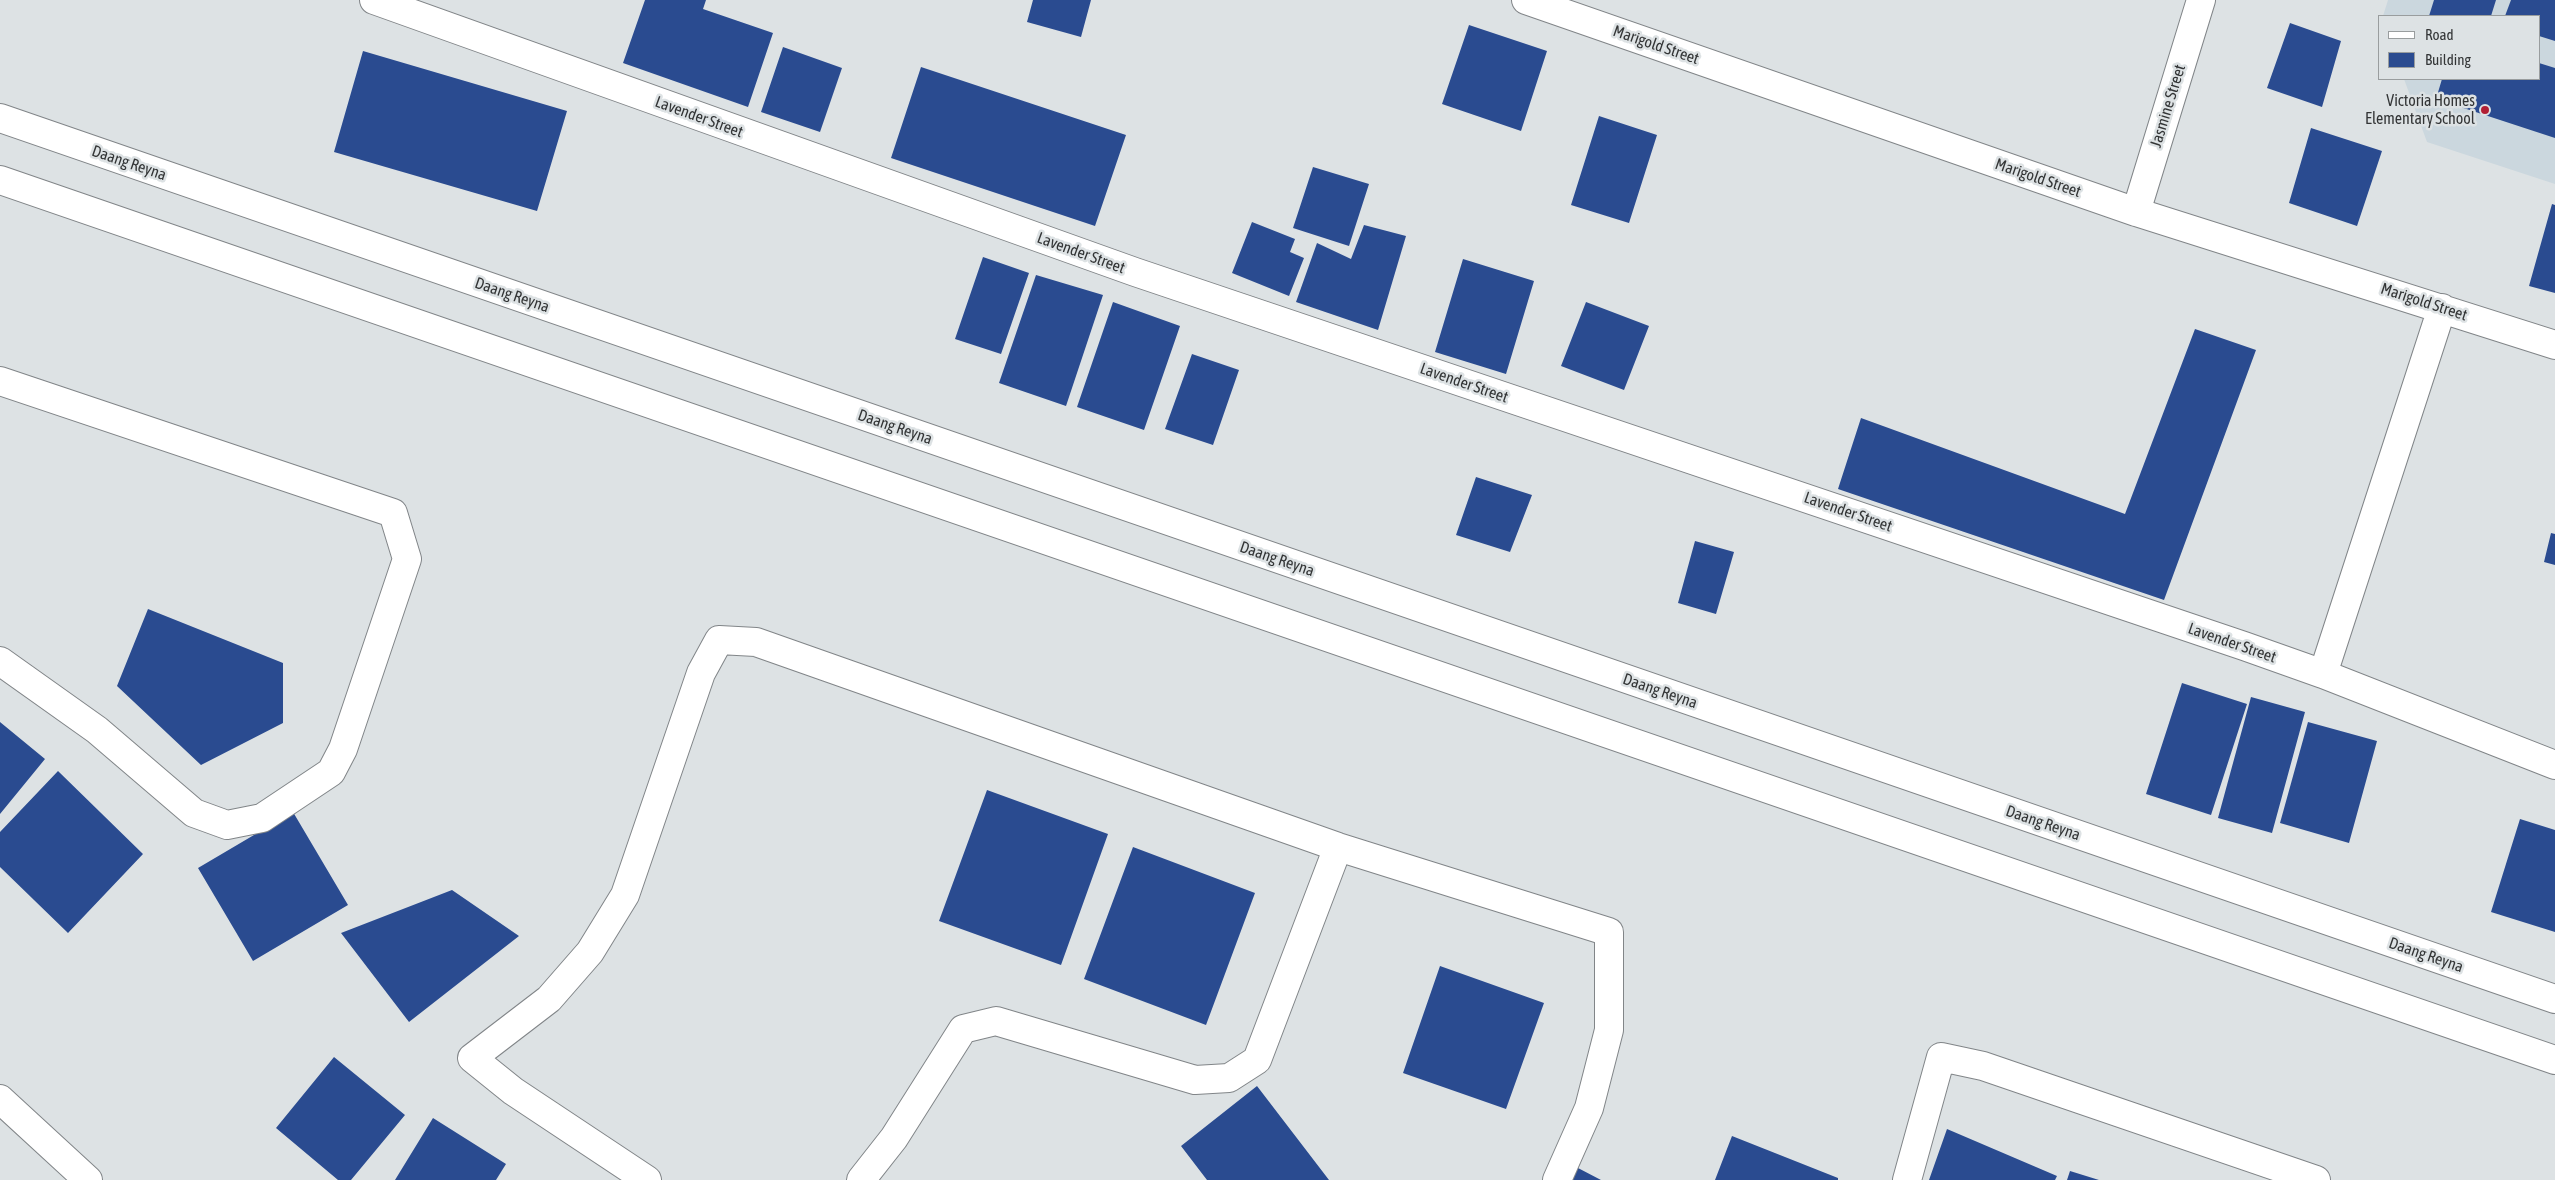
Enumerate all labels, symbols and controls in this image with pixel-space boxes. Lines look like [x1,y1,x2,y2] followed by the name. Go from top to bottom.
[2378,15,2540,80] legend
[1611,21,1701,69] street label: Marigold Street
[2425,26,2454,43] text: Road
[2425,51,2471,68] text: Building
[2146,62,2190,150] street label: Jasmine Street
[2365,91,2475,129] place label: Victoria Homes Elementary School
[653,92,745,142] street label: Lavender Street
[2479,104,2491,116] marker: Victoria Homes Elementary School
[89,141,169,185] street label: Daang Reyna
[1993,154,2083,202] street label: Marigold Street
[1035,228,1127,278] street label: Lavender Street
[472,273,552,317] street label: Daang Reyna
[2378,279,2470,325] street label: Marigold Street
[1417,359,1511,407] street label: Lavender Street
[855,405,935,449] street label: Daang Reyna
[1801,488,1895,536] street label: Lavender Street
[1237,537,1317,581] street label: Daang Reyna
[2185,619,2279,667] street label: Lavender Street
[1620,669,1700,713] street label: Daang Reyna
[2003,801,2083,845] street label: Daang Reyna
[2386,933,2466,977] street label: Daang Reyna

